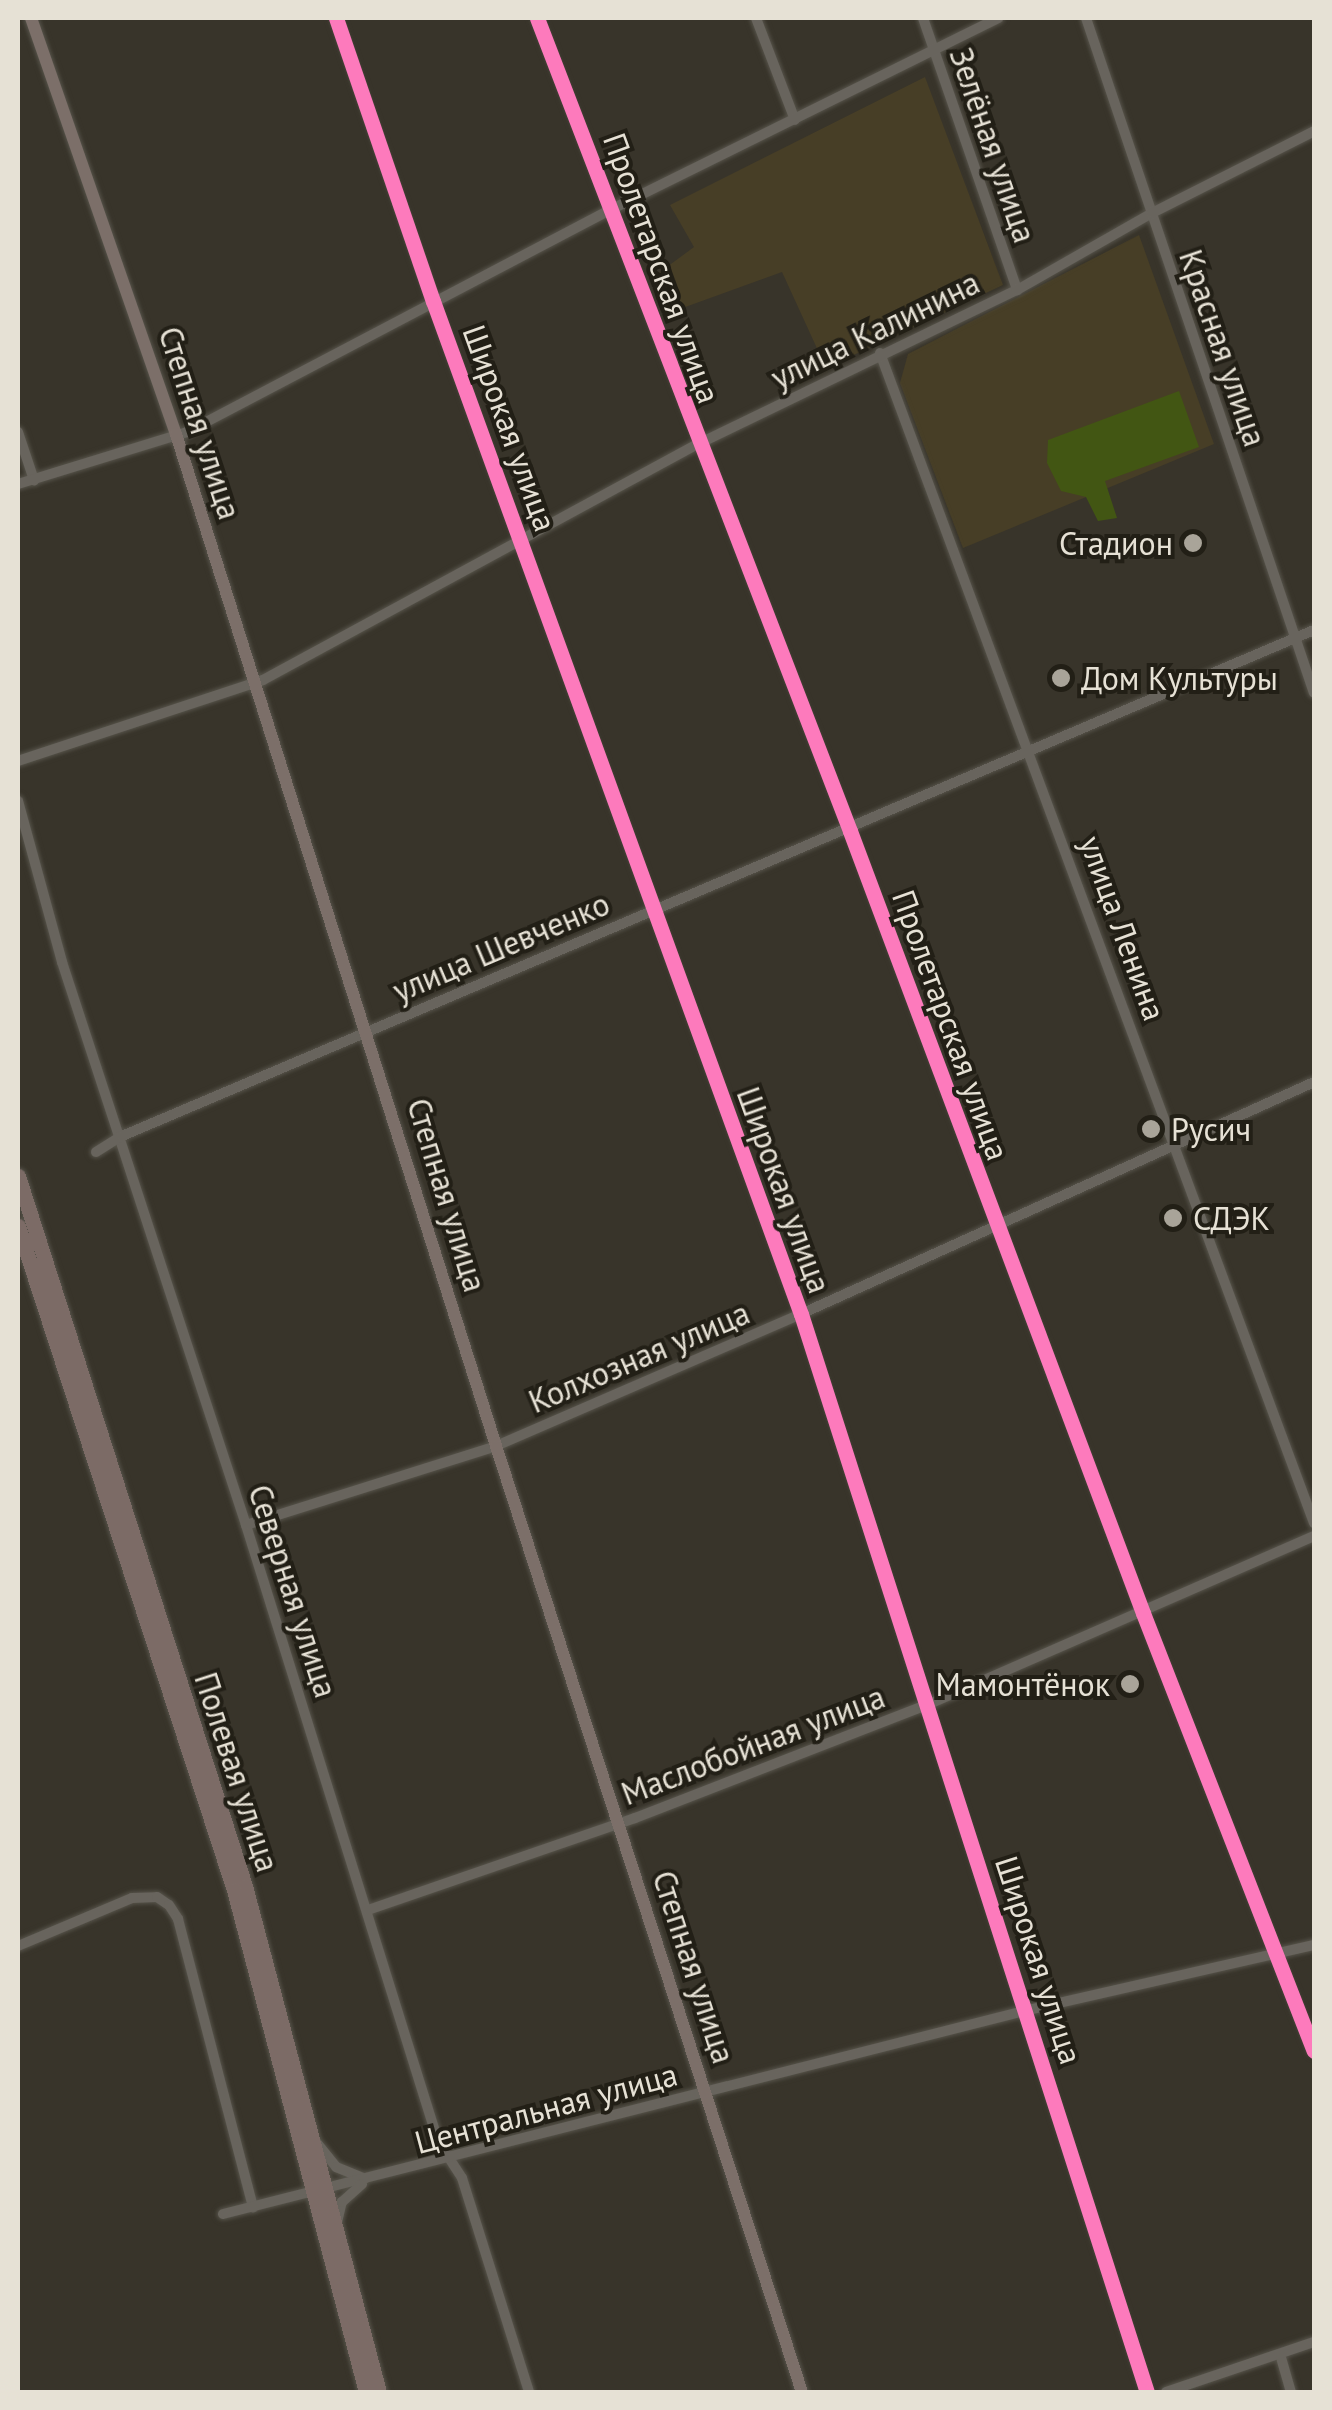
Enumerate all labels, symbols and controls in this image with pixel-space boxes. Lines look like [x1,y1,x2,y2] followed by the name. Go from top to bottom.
[942,43,1044,247] street label: Зелёная улица
[595,128,729,408] street label: Пролетарская улица
[1171,245,1275,451] street label: Красная улица
[765,263,985,397] street label: улица Калинина
[455,320,565,536] street label: Широкая улица
[151,322,249,524] street label: Степная улица
[1059,524,1173,562] place label: Стадион
[1182,532,1204,554] marker: Стадион
[1081,659,1278,697] place label: Дом Культуры
[1050,667,1072,689] marker: Дом Культуры
[1072,830,1174,1026] street label: улица Ленина
[387,884,615,1010] street label: улица Шевченко
[884,885,1018,1165] street label: Пролетарская улица
[729,1082,839,1298] street label: Широкая улица
[399,1094,495,1296] street label: Степная улица
[1171,1110,1251,1148] place label: Русич
[1140,1118,1162,1140] marker: Русич
[1193,1199,1270,1237] place label: СДЭК
[1162,1207,1184,1229] marker: СДЭК
[523,1293,755,1421] street label: Колхозная улица
[241,1480,345,1702] street label: Северная улица
[936,1665,1110,1703] place label: Мамонтёнок
[187,1667,287,1877] street label: Полевая улица
[1119,1673,1141,1695] marker: Мамонтёнок
[616,1677,890,1813] street label: Маслобойная улица
[987,1851,1091,2069] street label: Широкая улица
[645,1866,743,2068] street label: Степная улица
[411,2055,681,2161] street label: Центральная улица

